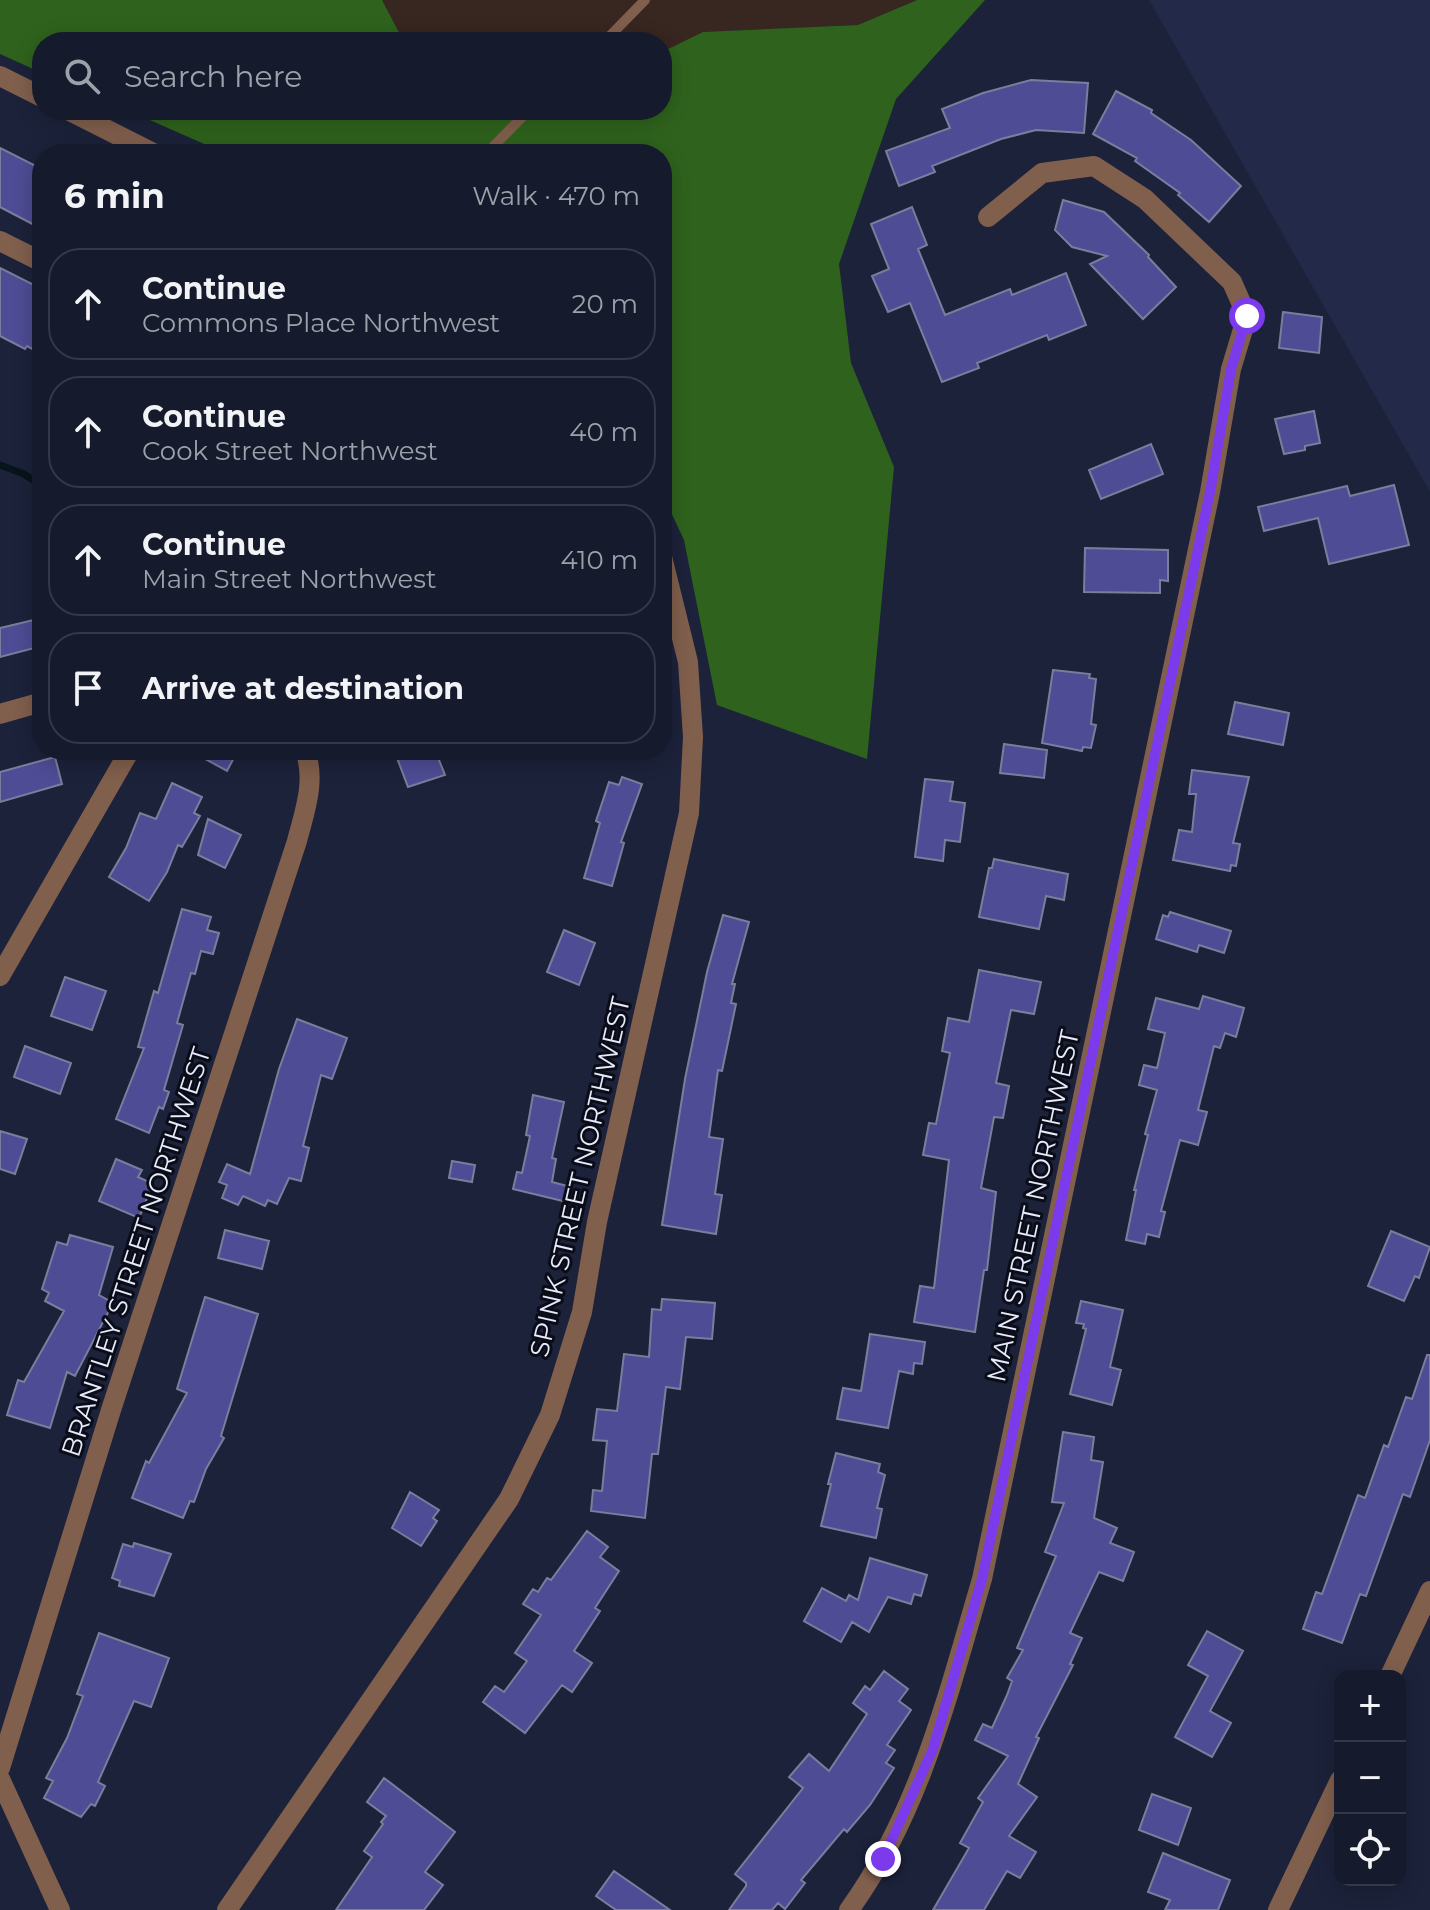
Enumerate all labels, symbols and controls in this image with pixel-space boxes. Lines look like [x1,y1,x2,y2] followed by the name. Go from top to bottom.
[32,32,672,120] search box
[60,54,104,98] icon: search
[124,58,302,95] text: Search here
[64,175,165,217] text: 6 min
[472,180,640,212] text: Walk · 470 m
[142,270,286,307] text: Continue
[66,282,110,326] icon: ahead
[572,288,638,320] text: 20 m
[1229,298,1265,334] route start
[142,307,500,339] text: Commons Place Northwest
[142,398,286,435] text: Continue
[66,410,110,454] icon: ahead
[569,416,638,448] text: 40 m
[142,435,438,467] text: Cook Street Northwest
[142,526,286,563] text: Continue
[66,538,110,582] icon: ahead
[560,544,638,576] text: 410 m
[142,563,437,595] text: Main Street Northwest
[66,666,110,710] icon: arrive
[142,670,464,707] text: Arrive at destination
[523,994,637,1360] street label: SPINK STREET NORTHWEST
[980,1027,1086,1385] street label: MAIN STREET NORTHWEST
[55,1043,217,1461] street label: BRANTLEY STREET NORTHWEST
[1334,1670,1406,1886] map controls
[1334,1670,1406,1742] button: +
[1334,1742,1406,1814] button: −
[1334,1814,1406,1886] button: locate
[865,1841,901,1877] route end

